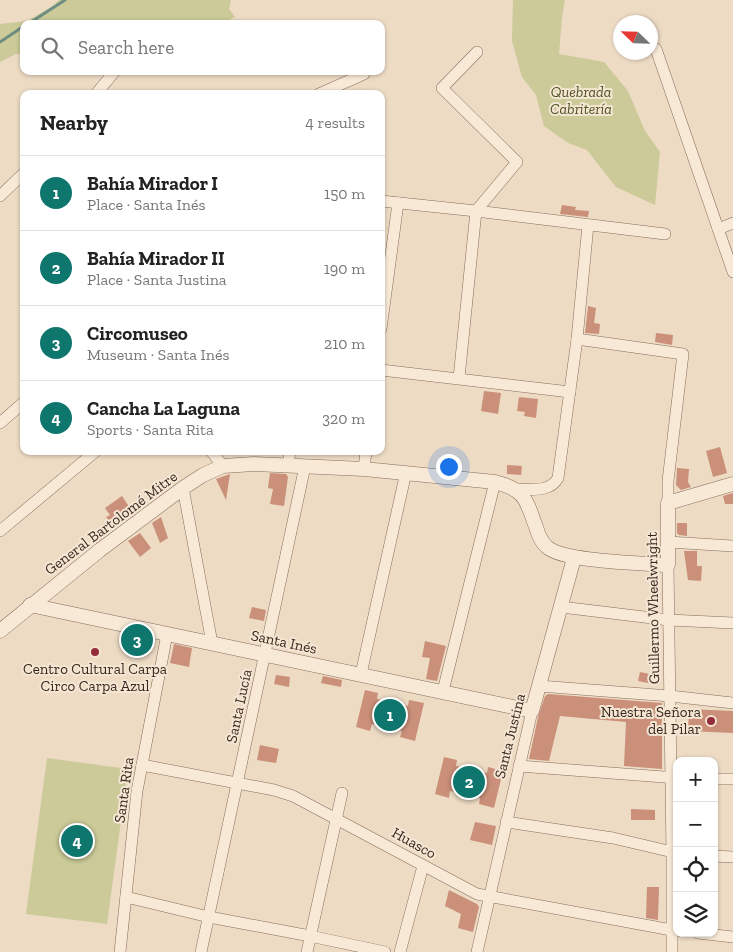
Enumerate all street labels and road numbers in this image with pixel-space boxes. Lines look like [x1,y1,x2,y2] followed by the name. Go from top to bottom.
[41,467,181,579] street label: General Bartolomé Mitre
[643,531,663,684] street label: Guillermo Wheelwright
[249,626,319,658] street label: Santa Inés
[222,667,256,745] street label: Santa Lucía
[491,692,529,780] street label: Santa Justina
[110,756,138,824] street label: Santa Rita
[389,824,440,863] street label: Huasco

